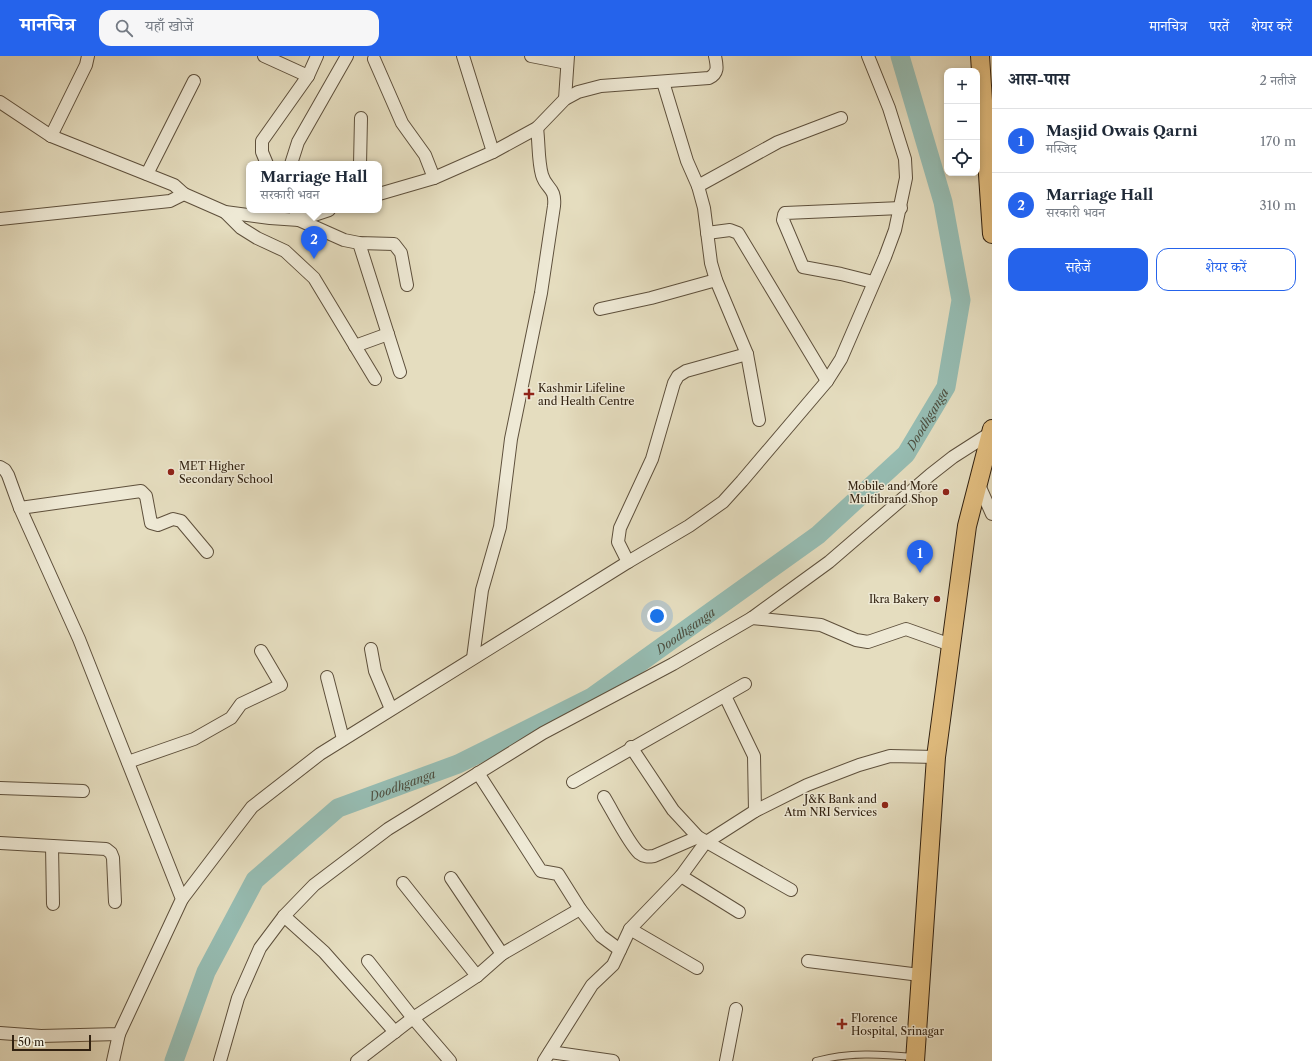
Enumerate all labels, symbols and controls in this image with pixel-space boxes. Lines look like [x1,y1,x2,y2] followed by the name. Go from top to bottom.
[99,10,379,46] search box
[20,13,75,36] text: मानचित्र
[145,16,193,35] text: यहाँ खोजें
[113,17,135,39] icon: search
[1149,17,1187,35] text: मानचित्र
[1209,17,1229,35] text: परतें
[1251,17,1292,35] text: शेयर करें
[944,68,980,176] map controls
[944,68,980,104] button: +
[1008,69,1070,89] text: आस-पास
[1260,72,1296,88] text: 2 नतीजे
[944,104,980,140] button: −
[1046,121,1198,140] text: Masjid Owais Qarni
[1018,133,1024,149] text: 1
[1260,133,1296,149] text: 170 m
[944,140,980,176] button: locate
[1046,140,1076,156] text: मस्जिद
[246,161,382,213] popup
[260,167,368,186] text: Marriage Hall
[1046,185,1153,204] text: Marriage Hall
[260,186,319,202] text: सरकारी भवन
[1017,197,1025,213] text: 2
[1260,197,1296,213] text: 310 m
[1046,204,1105,220] text: सरकारी भवन
[301,226,327,259] pin: 2
[1008,248,1148,291] button: सहेजें
[1156,248,1296,291] button: शेयर करें
[538,381,635,408] place label: Kashmir Lifeline and Health Centre
[902,385,951,453] water label: Doodhganga
[523,388,535,400] marker: Kashmir Lifeline and Health Centre
[179,459,274,486] place label: MET Higher Secondary School
[166,467,176,477] marker: MET Higher Secondary School
[848,479,938,506] place label: Mobile and More Multibrand Shop
[941,487,951,497] marker: Mobile and More Multibrand Shop
[907,540,933,573] pin: 1
[869,592,930,606] place label: Ikra Bakery
[932,594,942,604] marker: Ikra Bakery
[652,604,718,657] water label: Doodhganga
[647,606,667,626] your location
[366,765,437,804] water label: Doodhganga
[783,792,877,819] place label: J&K Bank and Atm NRI Services
[880,800,890,810] marker: J&K Bank and Atm NRI Services
[851,1011,944,1038] place label: Florence Hospital, Srinagar
[836,1018,848,1030] marker: Florence Hospital, Srinagar
[12,1033,91,1052] scale bar
[18,1035,44,1049] text: 50 m

